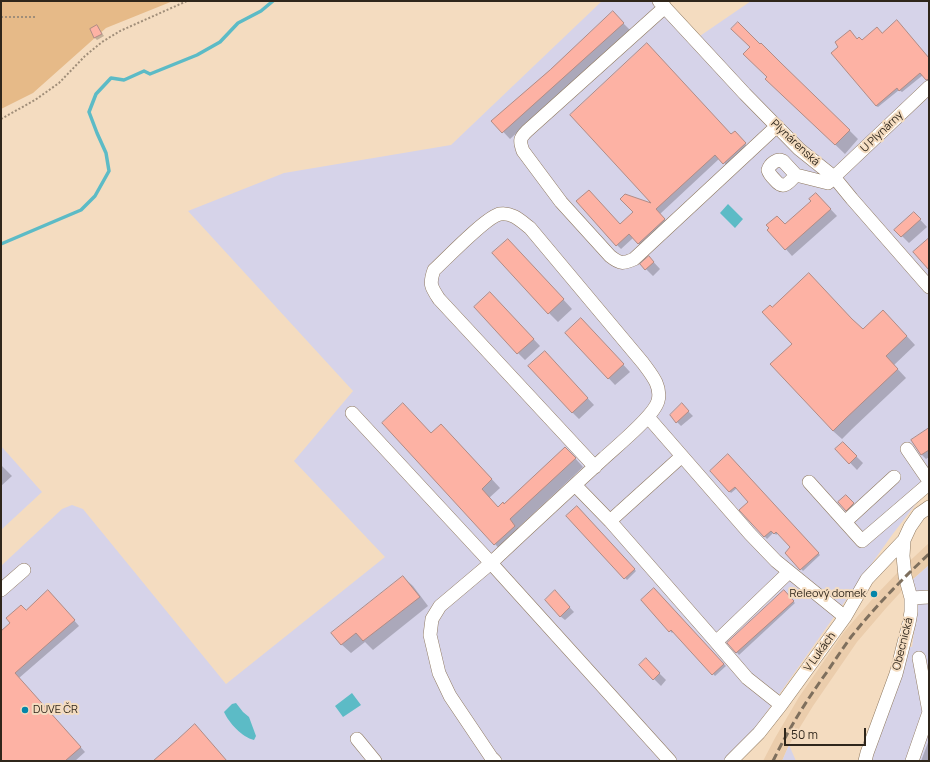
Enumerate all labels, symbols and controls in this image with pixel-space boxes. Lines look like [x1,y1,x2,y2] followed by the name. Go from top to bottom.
[858,109,906,155] street label: U Plynárny
[768,117,822,169] street label: Plynárenská
[790,587,866,601] place label: Releový domek
[869,589,879,599] marker: Releový domek
[890,616,916,672] street label: Obecnická
[801,630,839,674] street label: V Lukách
[33,703,78,717] place label: DUVE ČR
[20,705,30,715] marker: DUVE ČR
[786,720,868,746] scale bar
[791,726,818,743] text: 50 m

